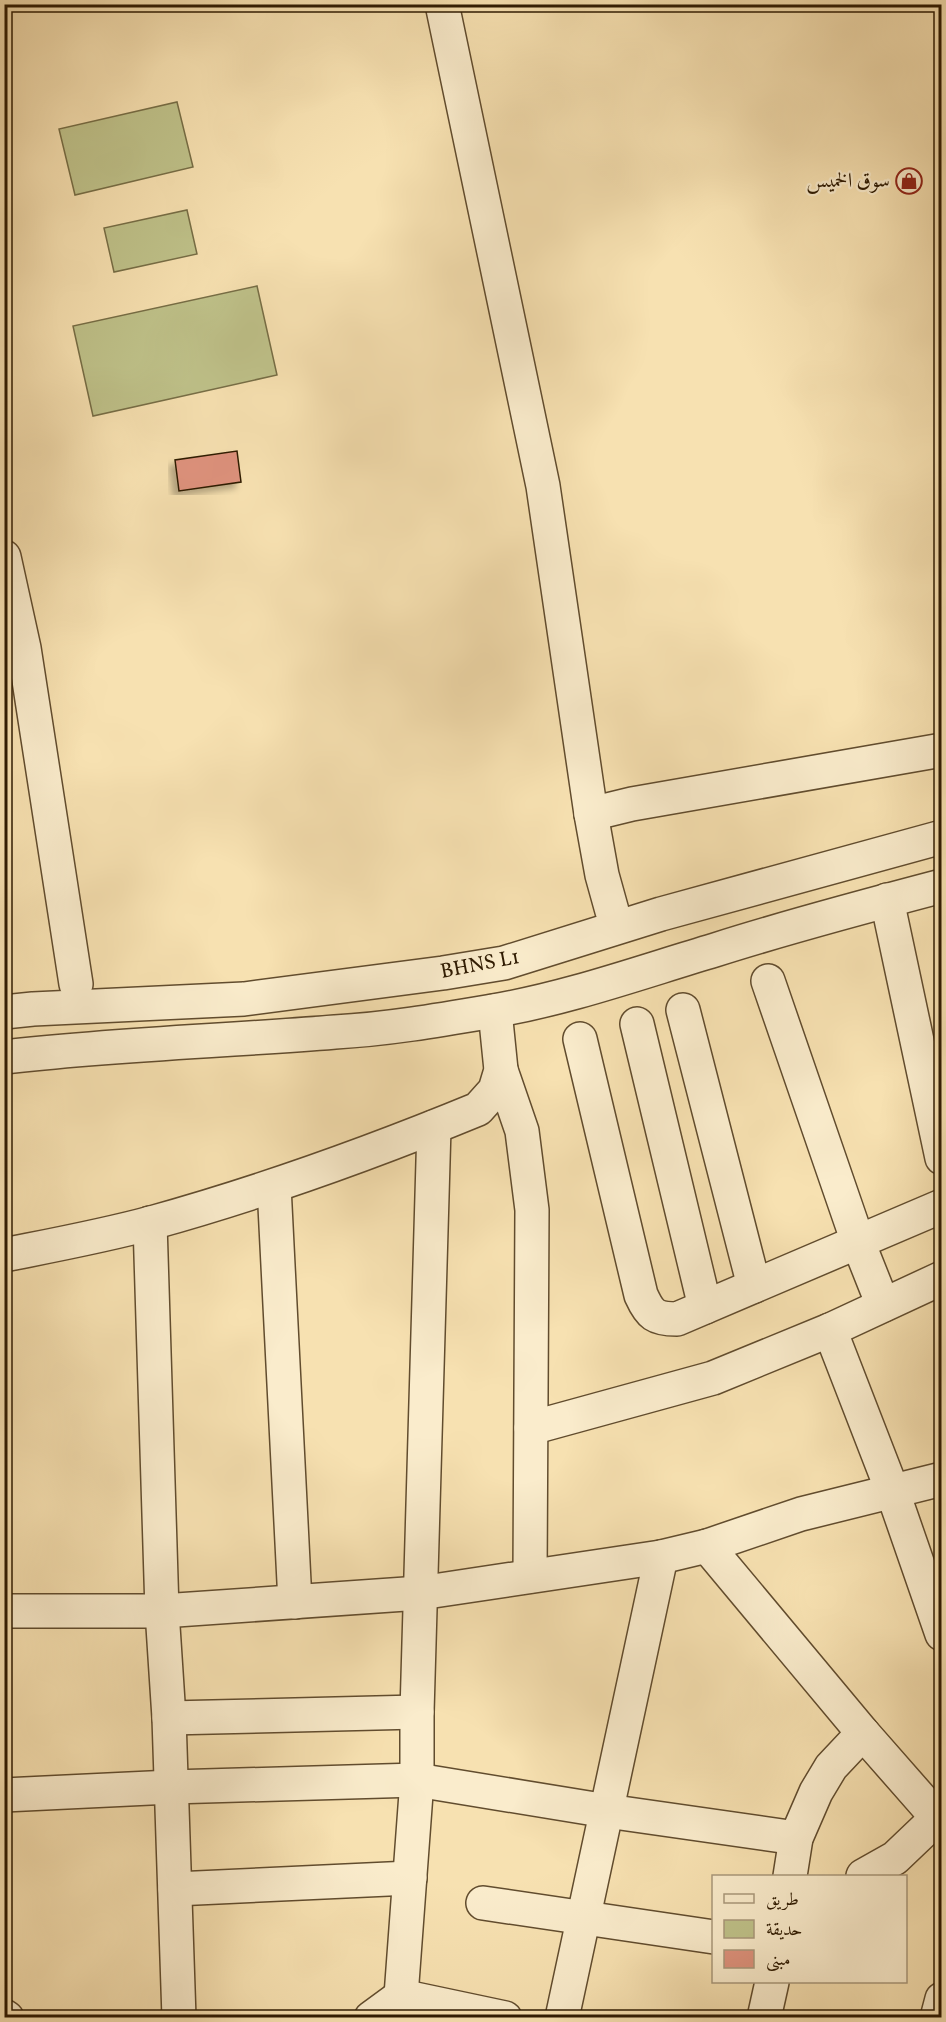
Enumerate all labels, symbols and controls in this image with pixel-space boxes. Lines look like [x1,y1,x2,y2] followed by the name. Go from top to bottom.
[894,166,924,196] shop icon: سوق الخميس
[806,167,890,196] place label: سوق الخميس
[438,943,522,987] street label: BHNS L1
[712,1875,907,1983] legend
[766,1888,799,1913] text: طريق
[766,1918,802,1943] text: حديقة
[766,1948,791,1973] text: مبنى

